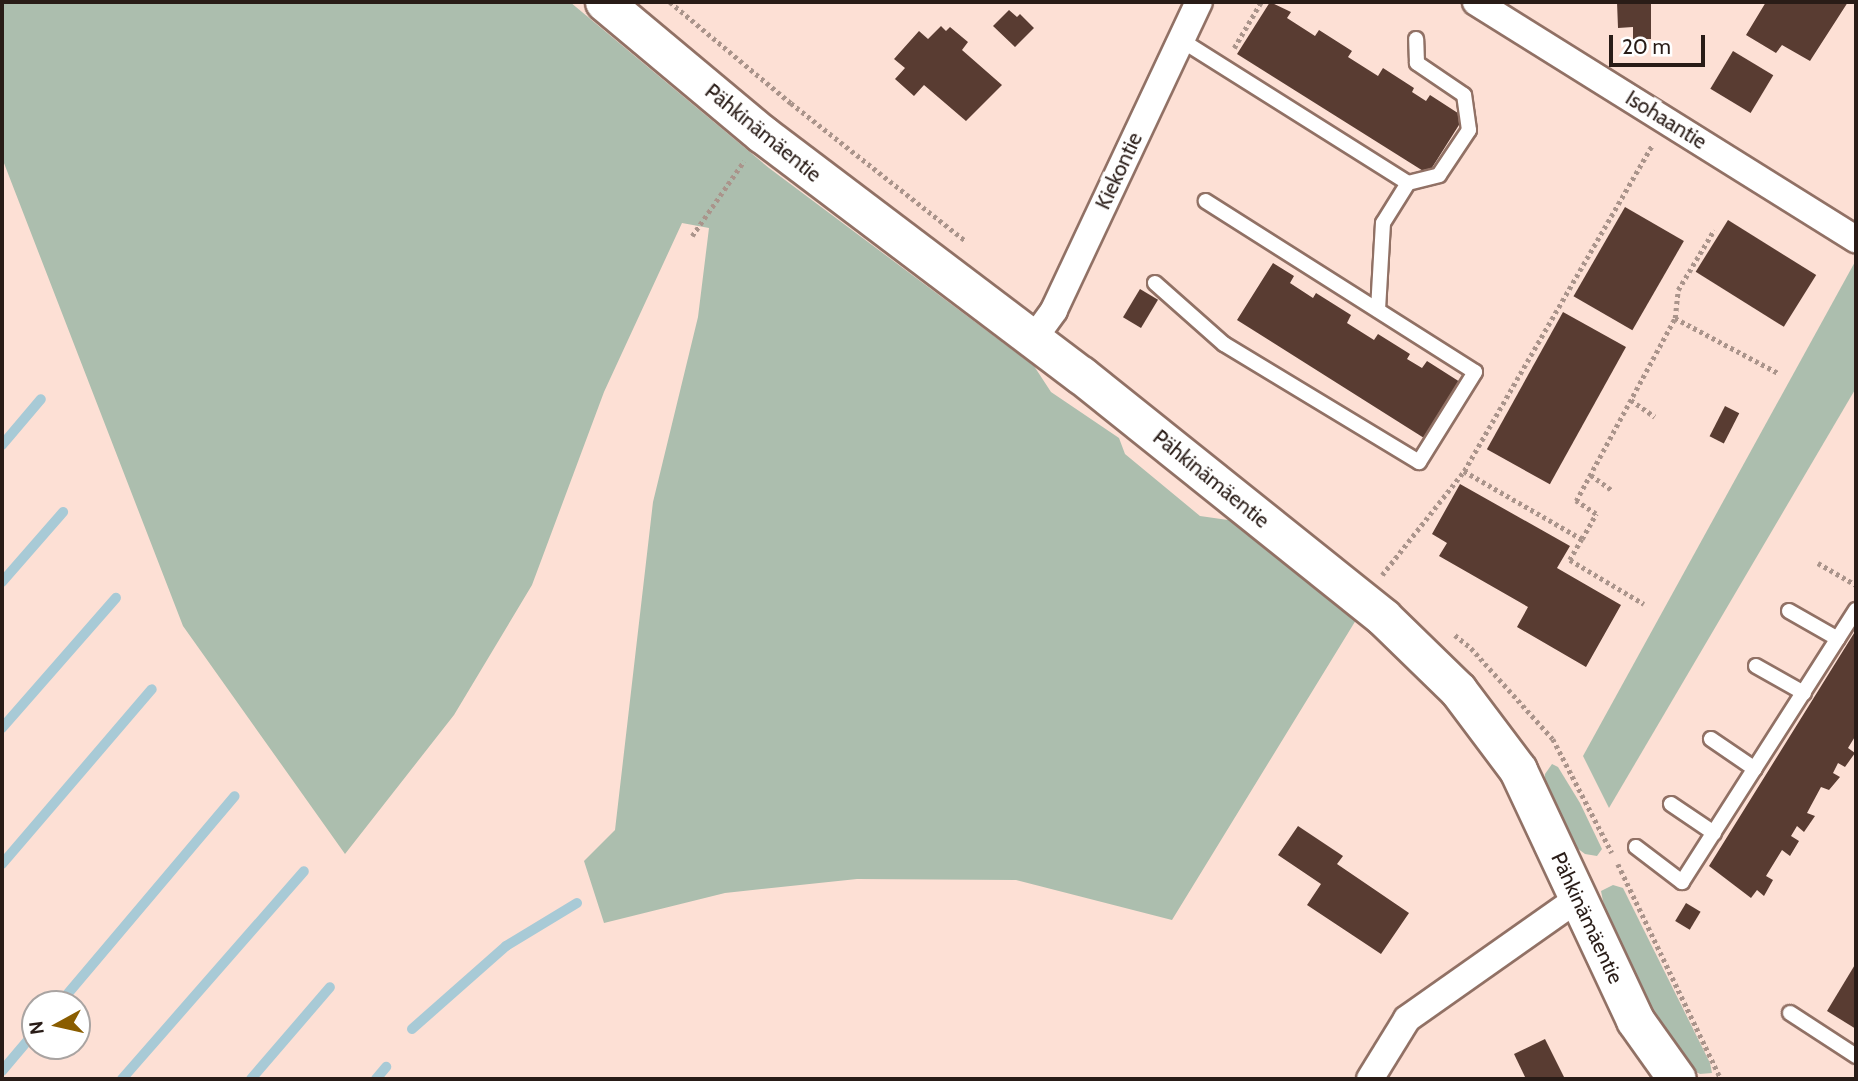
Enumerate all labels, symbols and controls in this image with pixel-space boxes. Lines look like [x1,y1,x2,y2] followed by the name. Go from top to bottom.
[1613,21,1709,65] scale bar
[1622,34,1671,59] text: 20 m
[700,79,826,187] street label: Pähkinämäentie
[1621,85,1711,155] street label: Isohaantie
[1090,129,1148,213] street label: Kiekontie
[1148,425,1274,533] street label: Pähkinämäentie
[1546,848,1628,988] street label: Pähkinämäentie
[21,990,91,1060] north arrow
[24,1019,49,1036] text: N

